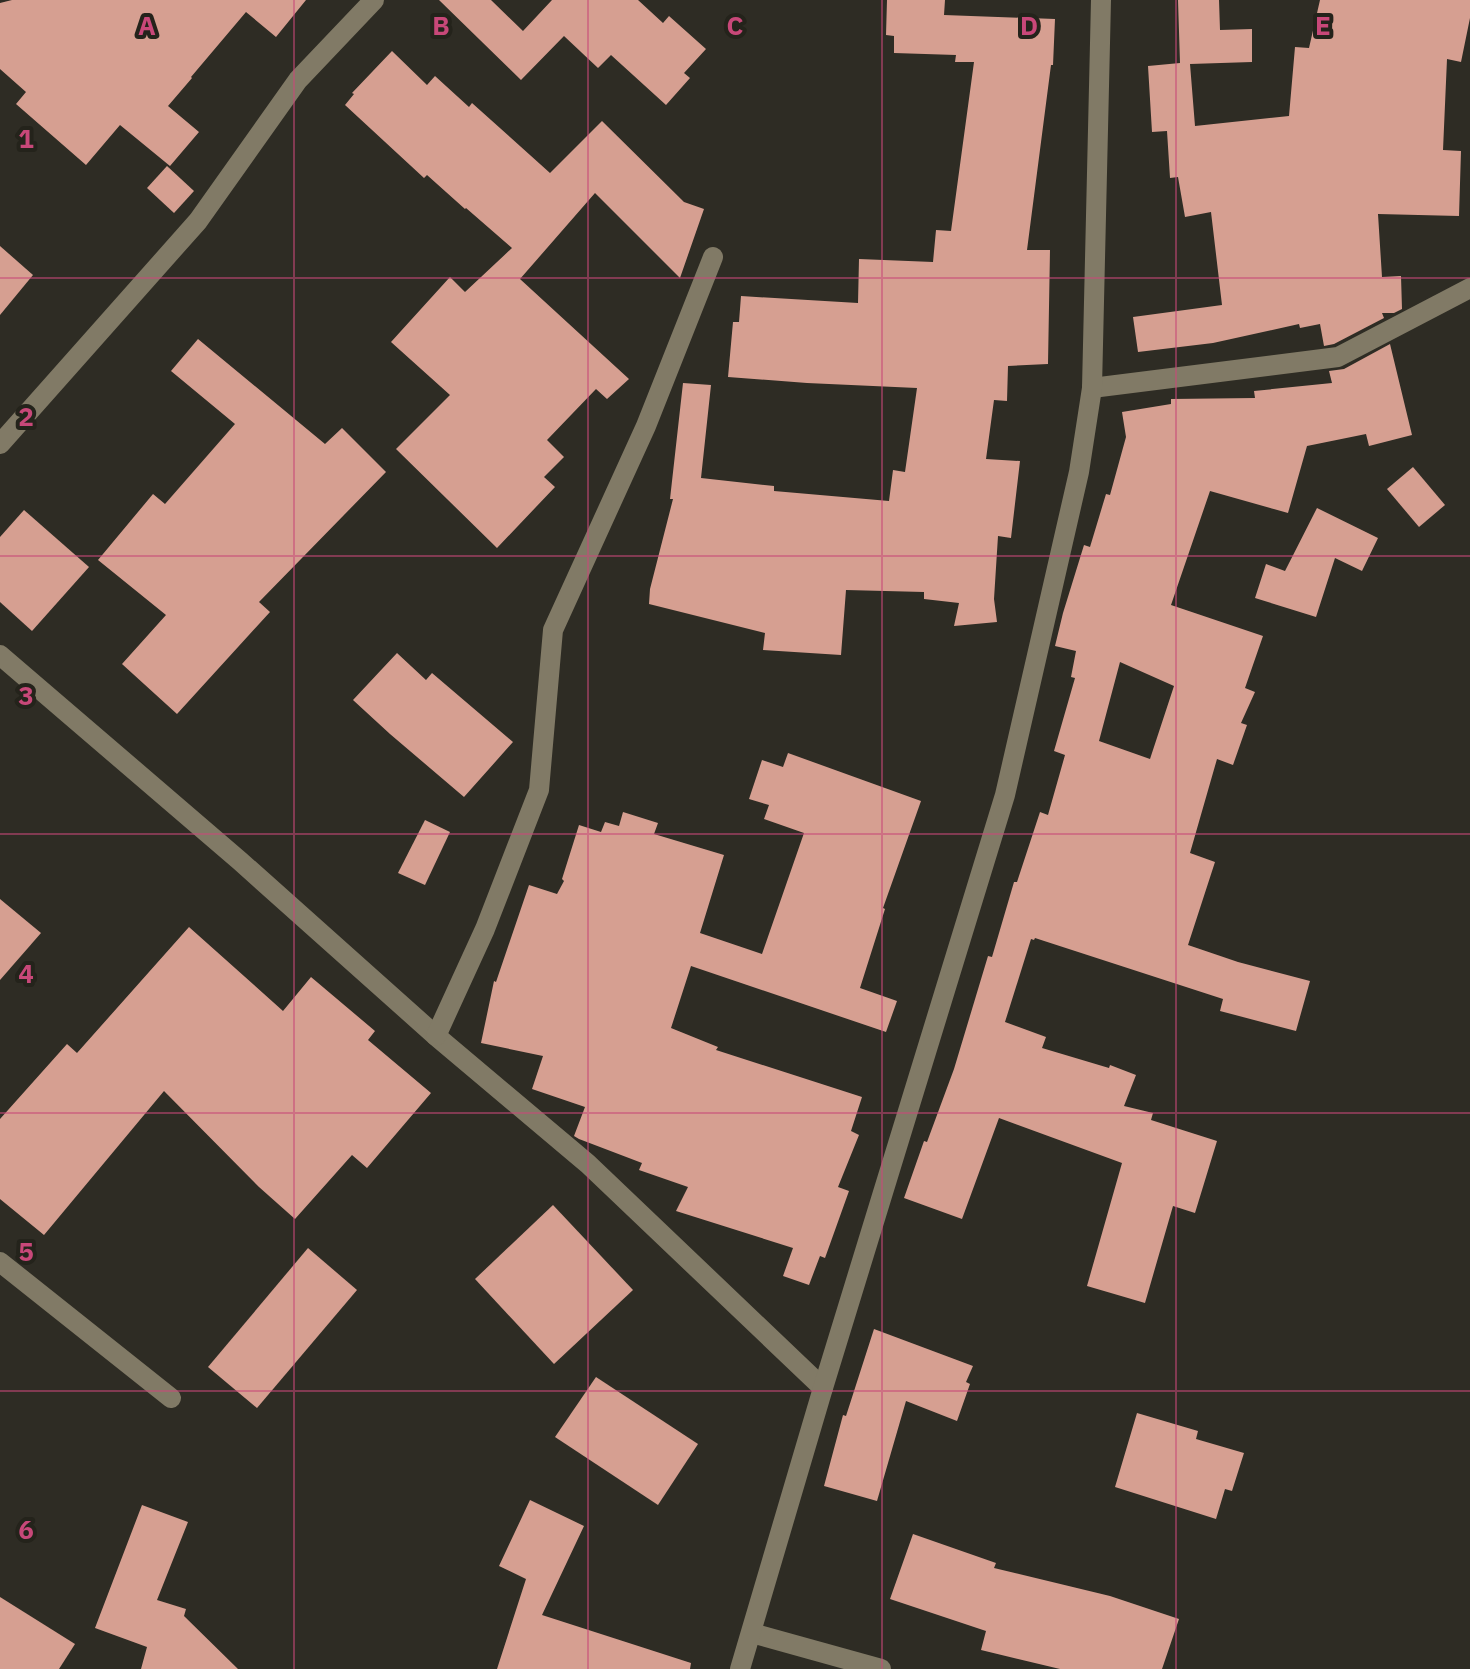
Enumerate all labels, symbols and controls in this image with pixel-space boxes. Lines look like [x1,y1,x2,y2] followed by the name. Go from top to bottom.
[138,8,156,42] text: A
[432,8,450,42] text: B
[727,8,744,42] text: C
[1020,8,1038,42] text: D
[1315,8,1331,42] text: E
[18,121,34,155] text: 1
[18,399,34,433] text: 2
[18,678,34,712] text: 3
[18,956,34,990] text: 4
[18,1234,34,1268] text: 5
[18,1512,34,1546] text: 6

